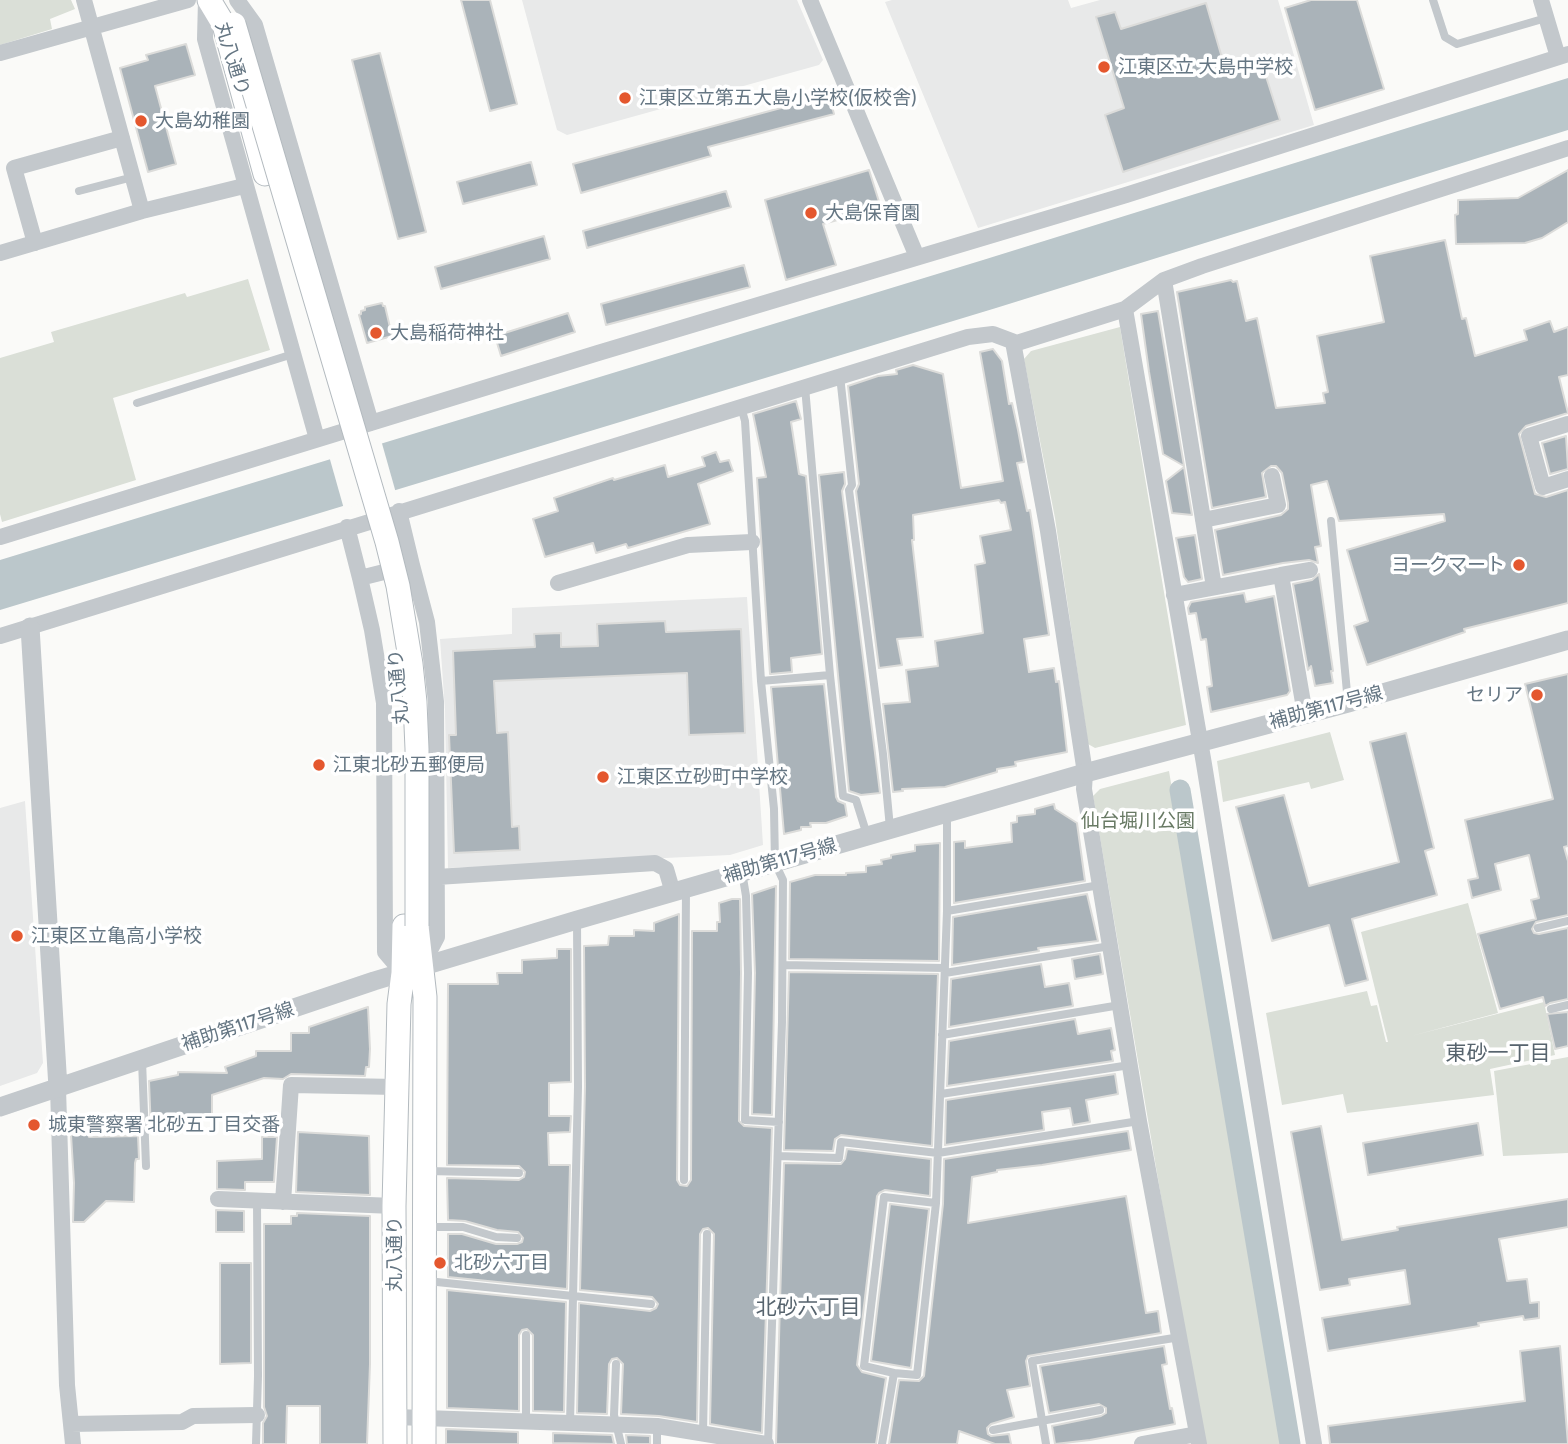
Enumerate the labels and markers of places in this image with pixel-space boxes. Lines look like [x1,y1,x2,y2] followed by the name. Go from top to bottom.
[1118,56,1293,78] place label: 江東区立 大島中学校
[1096,59,1112,75] marker: 江東区立 大島中学校
[639,87,917,109] place label: 江東区立第五大島小学校(仮校舎)
[617,90,633,106] marker: 江東区立第五大島小学校(仮校舎)
[155,110,250,132] place label: 大島幼稚園
[133,113,149,129] marker: 大島幼稚園
[825,202,920,224] place label: 大島保育園
[803,205,819,221] marker: 大島保育園
[390,322,504,344] place label: 大島稲荷神社
[368,325,384,341] marker: 大島稲荷神社
[1391,554,1505,576] place label: ヨークマート
[1511,557,1527,573] marker: ヨークマート
[1466,684,1523,706] place label: セリア
[1529,687,1545,703] marker: セリア
[333,754,485,776] place label: 江東北砂五郵便局
[311,757,327,773] marker: 江東北砂五郵便局
[617,766,788,788] place label: 江東区立砂町中学校
[595,769,611,785] marker: 江東区立砂町中学校
[31,925,202,947] place label: 江東区立亀高小学校
[9,928,25,944] marker: 江東区立亀高小学校
[48,1114,280,1136] place label: 城東警察署 北砂五丁目交番
[26,1117,42,1133] marker: 城東警察署 北砂五丁目交番
[454,1252,549,1274] place label: 北砂六丁目
[432,1255,448,1271] marker: 北砂六丁目

